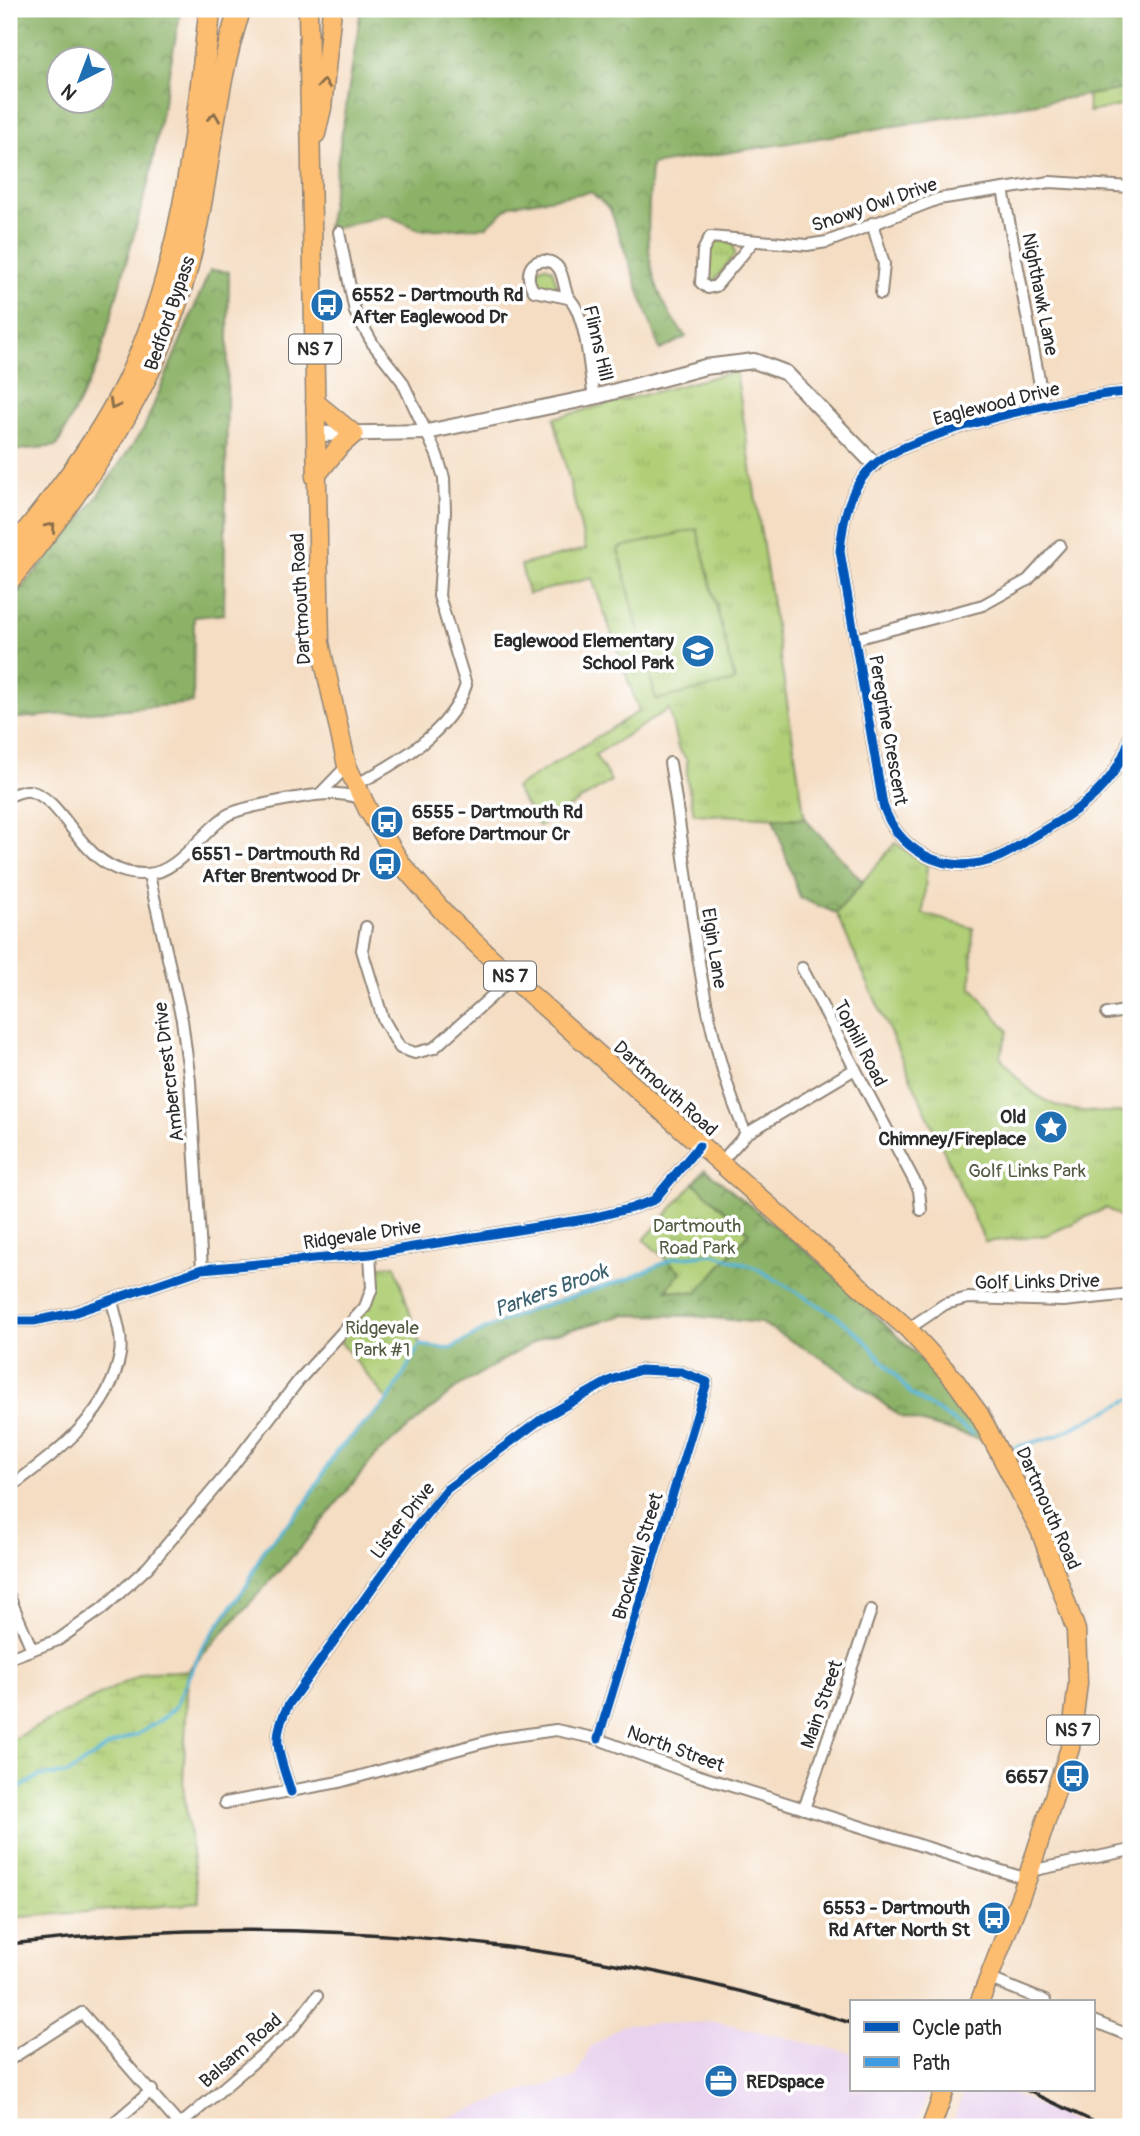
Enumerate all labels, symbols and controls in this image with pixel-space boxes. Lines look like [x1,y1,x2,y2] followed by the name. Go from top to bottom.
[46,46,116,116] north arrow
[316,78,331,89] one-way arrow
[56,79,82,105] text: N
[206,111,221,123] one-way arrow
[808,172,941,238] street label: Snowy Owl Drive
[1016,231,1064,358] street label: Nighthawk Lane
[139,252,201,374] street label: Bedford Bypass
[352,283,523,329] place label: 6552 - Dartmouth Rd After Eaglewood Dr
[308,286,346,324] bus stop icon: 6552 - Dartmouth Rd After Eaglewood Dr
[578,303,618,384] street label: Flinns Hill
[289,334,341,363] road number: NS 7
[931,377,1063,431] street label: Eaglewood Drive
[109,398,122,410] one-way arrow
[43,522,56,535] one-way arrow
[286,532,316,665] street label: Dartmouth Road
[494,629,675,675] place label: Eaglewood Elementary School Park
[679,632,717,670] school or university icon: Eaglewood Elementary School Park
[863,653,913,808] street label: Peregrine Crescent
[412,800,583,846] place label: 6555 - Dartmouth Rd Before Dartmour Cr
[368,803,406,841] bus stop icon: 6555 - Dartmouth Rd Before Dartmour Cr
[192,842,360,888] place label: 6551 - Dartmouth Rd After Brentwood Dr
[366,845,404,883] bus stop icon: 6551 - Dartmouth Rd After Brentwood Dr
[696,906,732,991] street label: Elgin Lane
[484,961,536,990] road number: NS 7
[828,996,892,1091] street label: Tophill Road
[148,1000,189,1143] street label: Ambercrest Drive
[608,1036,722,1142] street label: Dartmouth Road
[878,1105,1027,1151] place label: Old Chimney/Fireplace
[1032,1108,1070,1146] place icon: Old Chimney/Fireplace
[968,1159,1086,1183] park label: Golf Links Park
[653,1214,741,1260] park label: Dartmouth Road Park
[302,1215,423,1255] street label: Ridgevale Drive
[491,1257,614,1323] water label: Parkers Brook
[974,1269,1100,1295] street label: Golf Links Drive
[345,1316,420,1362] park label: Ridgevale Park #1
[1010,1443,1086,1574] street label: Dartmouth Road
[365,1477,441,1564] street label: Lister Drive
[607,1489,669,1623] street label: Brockwell Street
[796,1657,848,1752] street label: Main Street
[1047,1716,1099,1744] road number: NS 7
[624,1720,728,1778] street label: North Street
[1054,1757,1092,1795] bus stop icon: 6657
[1006,1765,1049,1789] place label: 6657
[823,1896,971,1942] place label: 6553 - Dartmouth Rd After North St
[975,1899,1013,1937] bus stop icon: 6553 - Dartmouth Rd After North St
[850,2000,1094,2090] legend
[194,2008,287,2093] street label: Balsam Road
[912,2015,1002,2042] text: Cycle path
[912,2050,950,2077] text: Path
[702,2062,740,2100] office icon: REDspace
[746,2070,825,2094] place label: REDspace

